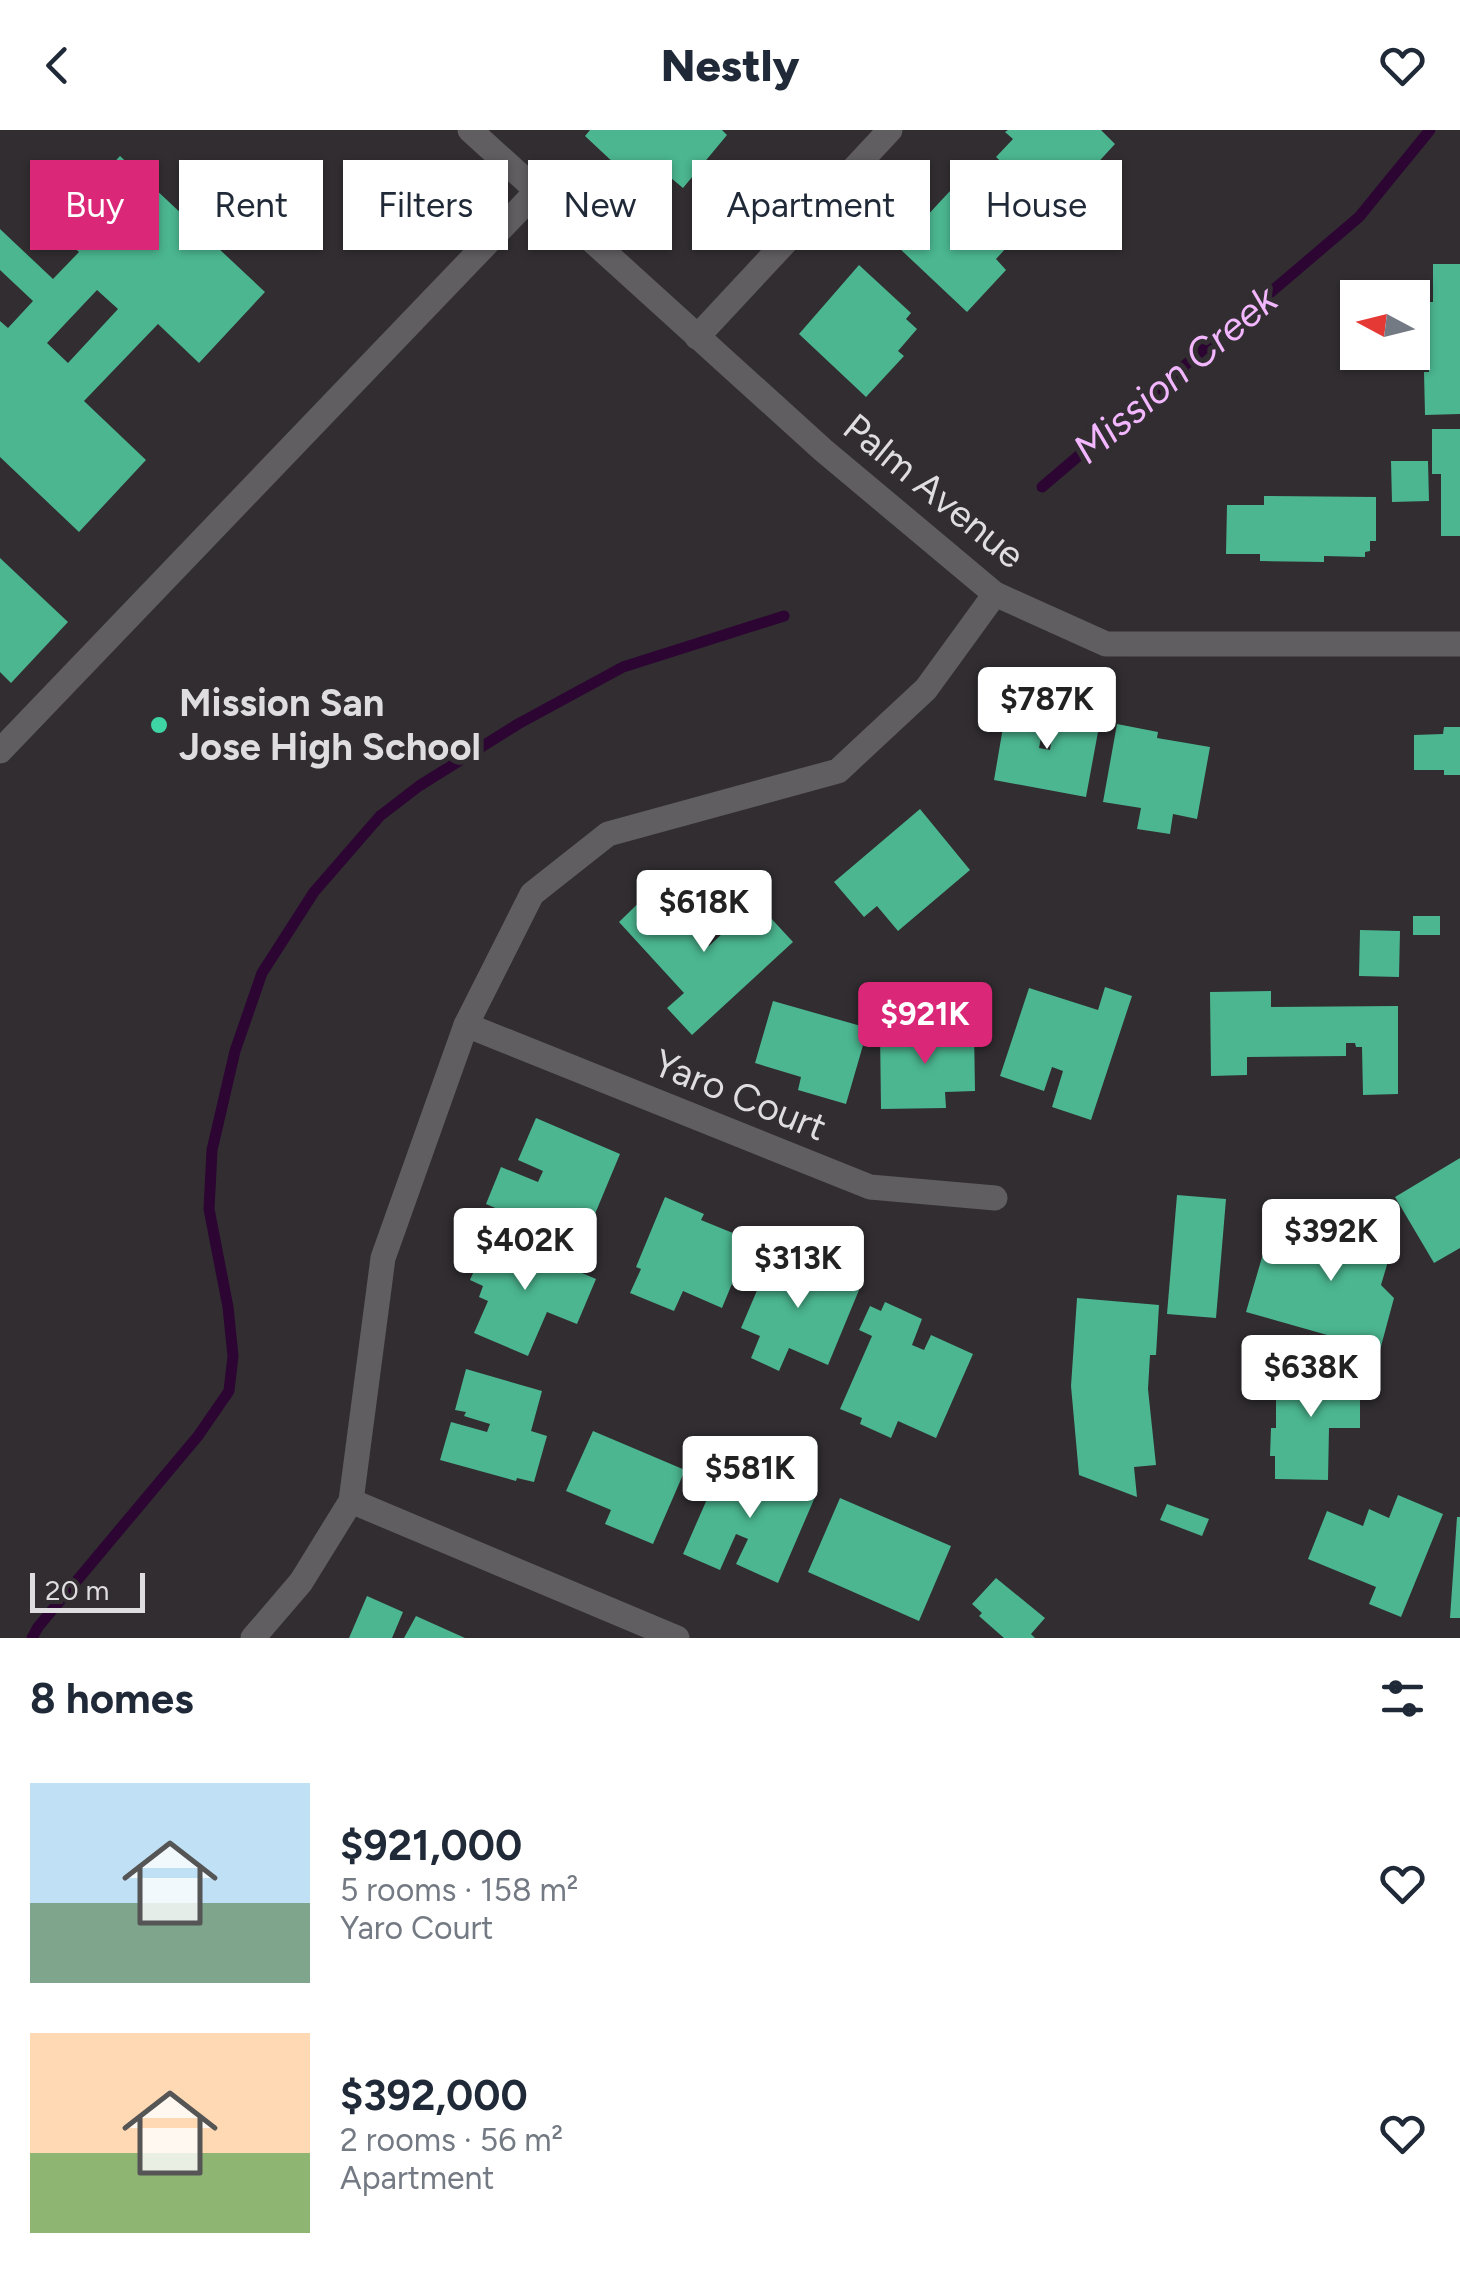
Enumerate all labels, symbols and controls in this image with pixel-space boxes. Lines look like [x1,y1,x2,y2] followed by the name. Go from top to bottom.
[30,38,85,93] icon: back
[661,38,799,92] text: Nestly
[1375,38,1430,93] icon: heart
[30,160,159,250] chip: Buy
[179,160,323,250] chip: Rent
[343,160,508,250] chip: Filters
[528,160,672,250] chip: New
[692,160,930,250] chip: Apartment
[950,160,1122,250] chip: House
[1063,274,1288,473] water label: Mission Creek
[1340,280,1430,370] north arrow
[1340,280,1430,370] map controls
[834,404,1034,578] street label: Palm Avenue
[977,667,1117,752] pin: $787K
[179,680,481,770] place label: Mission San Jose High School
[1000,680,1094,718] text: $787K
[148,714,170,736] marker: Mission San Jose High School
[634,870,774,955] pin: $618K
[659,883,749,921] text: $618K
[855,982,995,1067] pin: $921K
[880,995,970,1033] text: $921K
[647,1040,833,1150] street label: Yaro Court
[1261,1199,1401,1284] pin: $392K
[455,1208,595,1293] pin: $402K
[1284,1212,1378,1250] text: $392K
[476,1221,574,1259] text: $402K
[728,1226,868,1311] pin: $313K
[754,1239,842,1277] text: $313K
[1241,1335,1381,1420] pin: $638K
[1264,1348,1358,1386] text: $638K
[680,1436,820,1521] pin: $581K
[705,1449,795,1487] text: $581K
[30,1568,145,1612] scale bar
[45,1573,109,1607] text: 20 m
[1375,1671,1430,1726] icon: filters
[30,1673,194,1724] text: 8 homes
[340,1820,522,1871] text: $921,000
[110,1823,230,1943] icon: home
[1375,1856,1430,1911] icon: heart
[340,1871,578,1909] text: 5 rooms · 158 m²
[340,1909,493,1947] text: Yaro Court
[340,2070,528,2121] text: $392,000
[110,2073,230,2193] icon: home
[1375,2106,1430,2161] icon: heart
[340,2121,563,2159] text: 2 rooms · 56 m²
[340,2159,494,2197] text: Apartment

